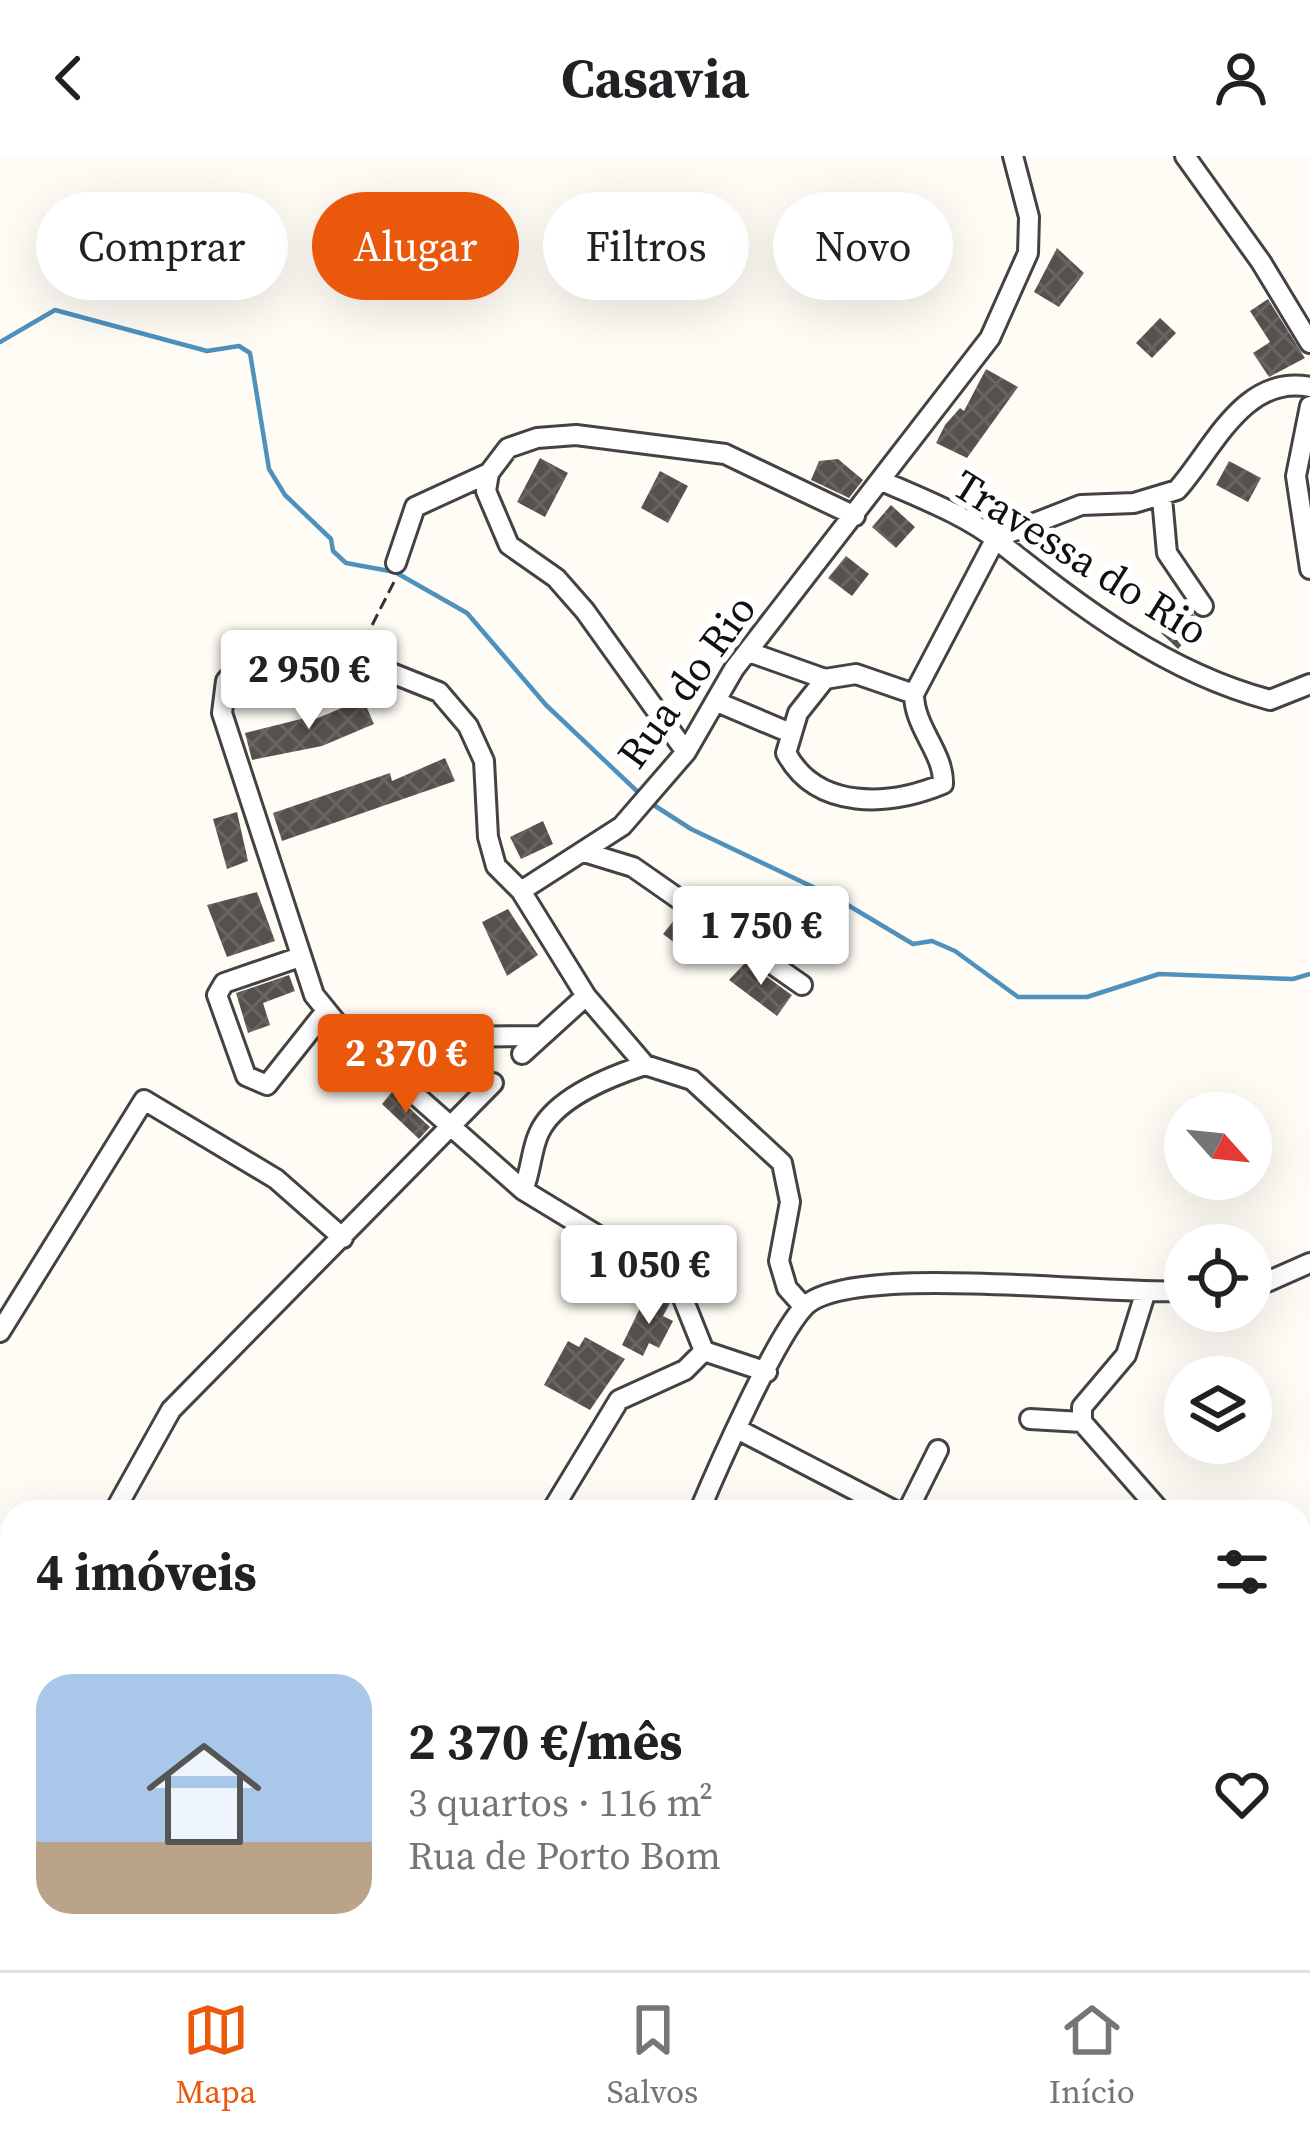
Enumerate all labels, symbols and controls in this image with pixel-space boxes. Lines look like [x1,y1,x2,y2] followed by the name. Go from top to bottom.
[561,41,749,115] text: Casavia
[36,45,102,111] icon: back
[1208,45,1274,111] icon: person
[36,192,288,300] chip: Comprar
[312,192,519,300] chip: Alugar
[543,192,749,300] chip: Filtros
[773,192,953,300] chip: Novo
[942,455,1220,659] street label: Travessa do Rio
[603,582,769,780] street label: Rua do Rio
[198,630,420,732] pin: 2 950 €
[248,642,370,695] text: 2 950 €
[650,886,872,988] pin: 1 750 €
[700,898,822,951] text: 1 750 €
[295,1014,517,1116] pin: 2 370 €
[345,1026,467,1079] text: 2 370 €
[1164,1092,1272,1200] north arrow
[1164,1092,1272,1464] map controls
[1164,1224,1272,1332] button: locate
[538,1225,760,1327] pin: 1 050 €
[588,1237,710,1290] text: 1 050 €
[1164,1356,1272,1464] button: layers
[36,1537,257,1607] text: 4 imóveis
[1209,1539,1275,1605] icon: filters
[408,1706,682,1776] text: 2 370 €/mês
[132,1722,276,1866] icon: home
[1209,1761,1275,1827] icon: heart
[408,1776,713,1829] text: 3 quartos · 116 m²
[408,1829,721,1882] text: Rua de Porto Bom
[175,1997,256,2114] tab: Mapa
[607,1997,698,2114] tab: Salvos
[1049,1997,1135,2114] tab: Início

